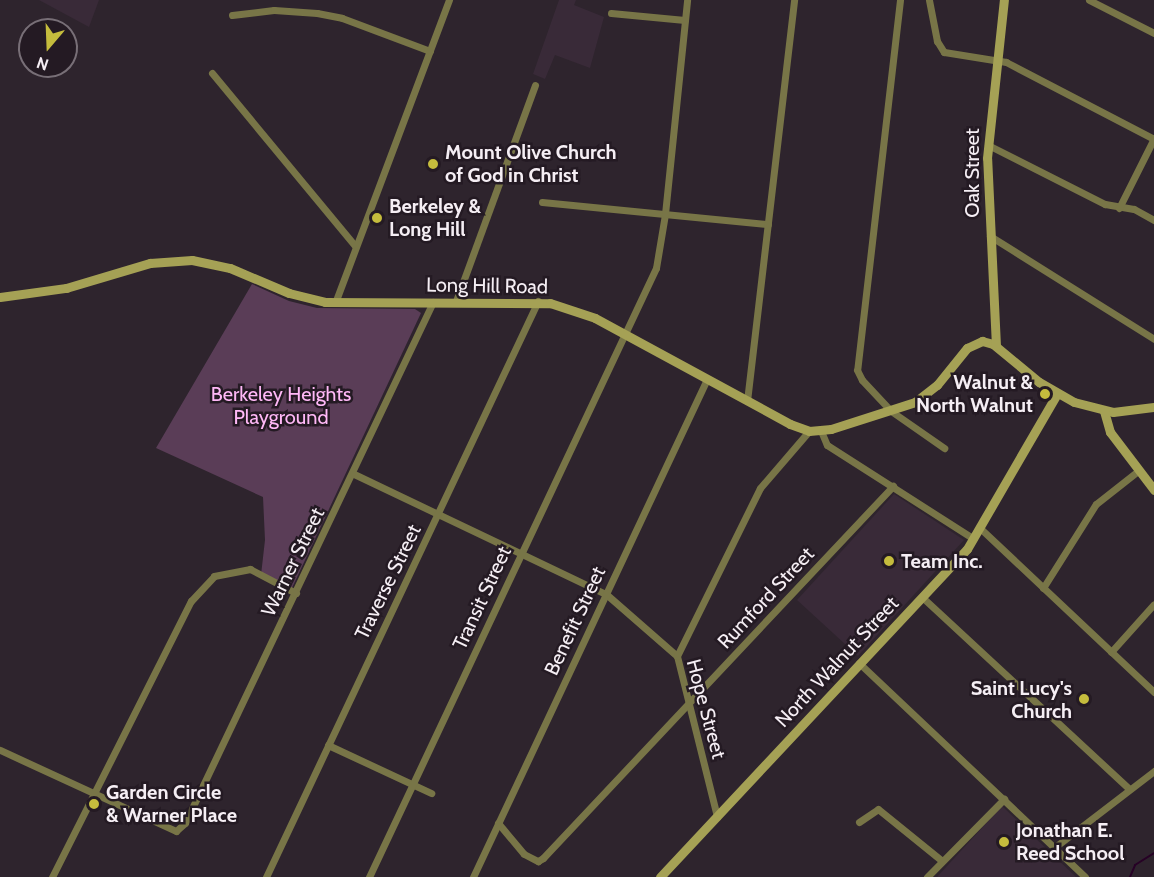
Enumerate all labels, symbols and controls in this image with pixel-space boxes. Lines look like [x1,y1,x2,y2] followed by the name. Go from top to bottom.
[18,18,78,78] north arrow
[34,53,51,74] text: N
[960,128,984,218] street label: Oak Street
[445,140,616,187] place label: Mount Olive Church of God in Christ
[426,157,440,171] marker: Mount Olive Church of God in Christ
[389,195,481,242] place label: Berkeley & Long Hill
[370,211,384,225] marker: Berkeley & Long Hill
[426,273,548,299] street label: Long Hill Road
[916,371,1033,418] place label: Walnut & North Walnut
[211,383,351,430] park label: Berkeley Heights Playground
[1038,387,1052,401] marker: Walnut & North Walnut
[256,504,330,620] street label: Warner Street
[350,521,426,643] street label: Traverse Street
[713,542,819,654] street label: Rumford Street
[448,543,516,653] street label: Transit Street
[901,549,983,573] place label: Team Inc.
[882,554,896,568] marker: Team Inc.
[539,563,611,679] street label: Benefit Street
[770,592,904,732] street label: North Walnut Street
[681,657,731,761] street label: Hope Street
[971,676,1072,723] place label: Saint Lucy's Church
[1077,692,1091,706] marker: Saint Lucy's Church
[106,780,237,827] place label: Garden Circle & Warner Place
[87,797,101,811] marker: Garden Circle & Warner Place
[1016,819,1124,866] place label: Jonathan E. Reed School
[997,835,1011,849] marker: Jonathan E. Reed School

